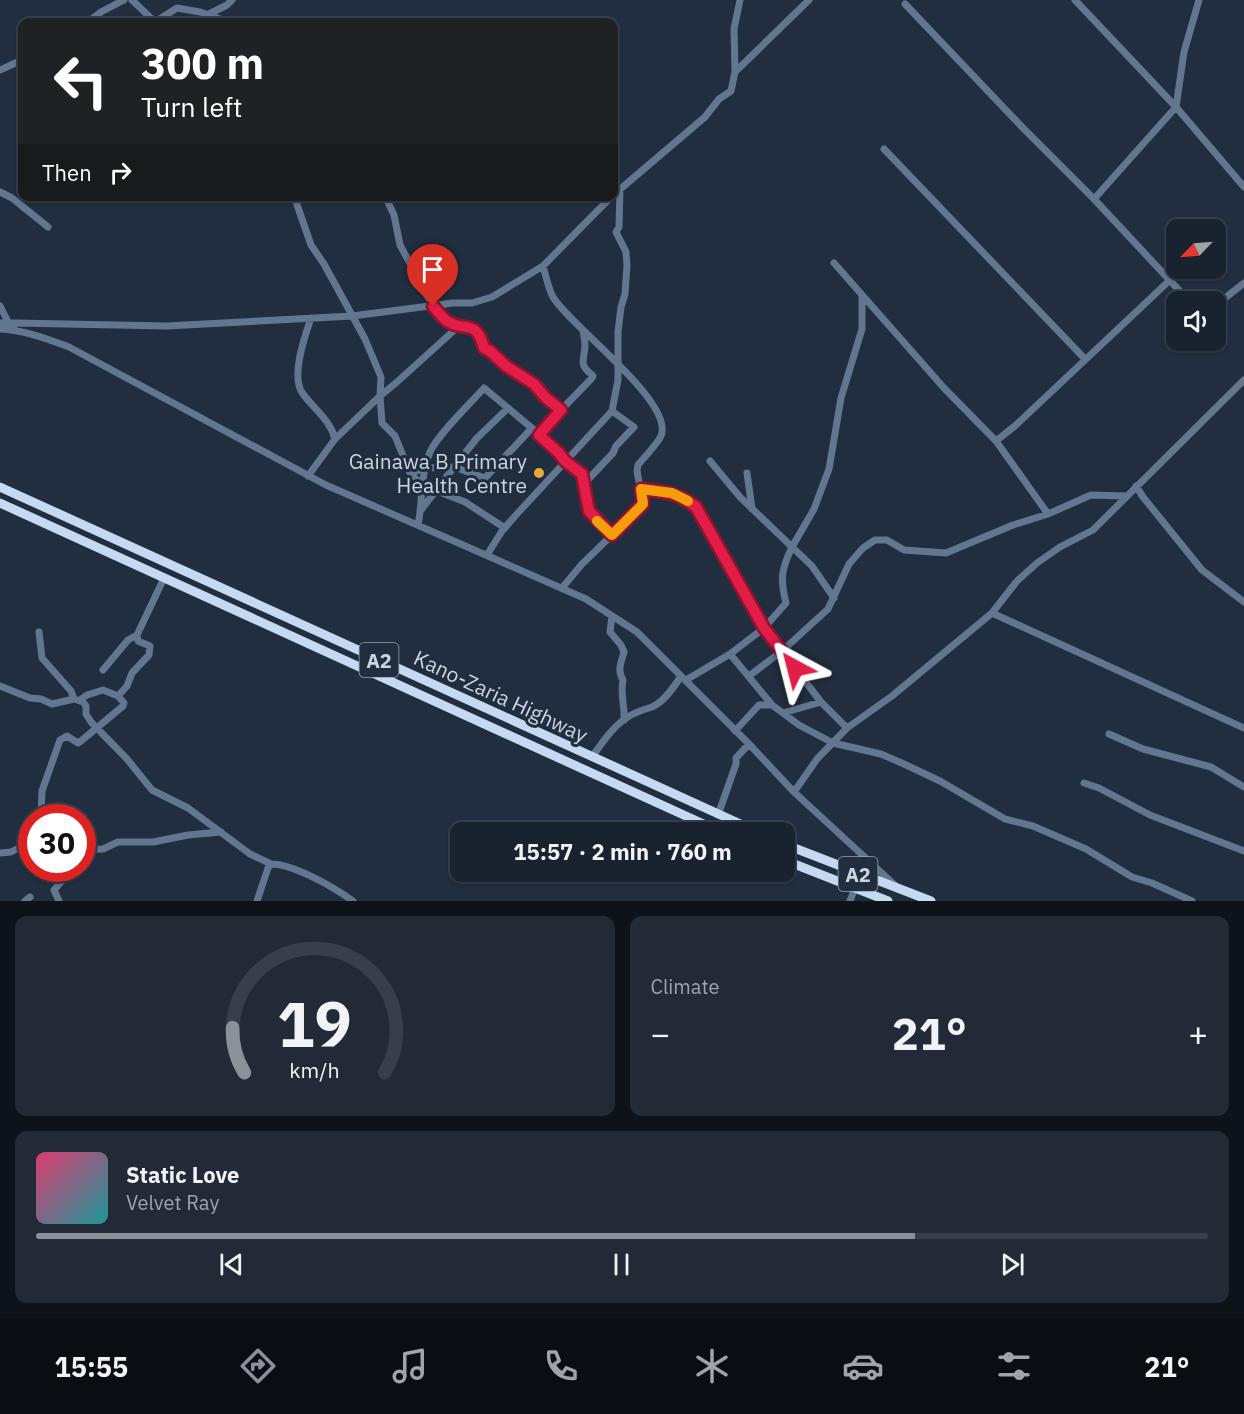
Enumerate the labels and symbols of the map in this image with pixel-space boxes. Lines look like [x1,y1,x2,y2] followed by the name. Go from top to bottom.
[1166,219,1226,279] north arrow
[407,244,458,306] pin
[349,447,528,499] place label: Gainawa B Primary Health Centre
[532,466,546,480] marker: Gainawa B Primary Health Centre
[763,636,827,700] position arrow
[360,643,398,677] road number: A2
[410,643,593,749] street label: Kano-Zaria Highway
[18,804,96,882] speed limit sign: 30
[838,857,878,891] road number: A2

